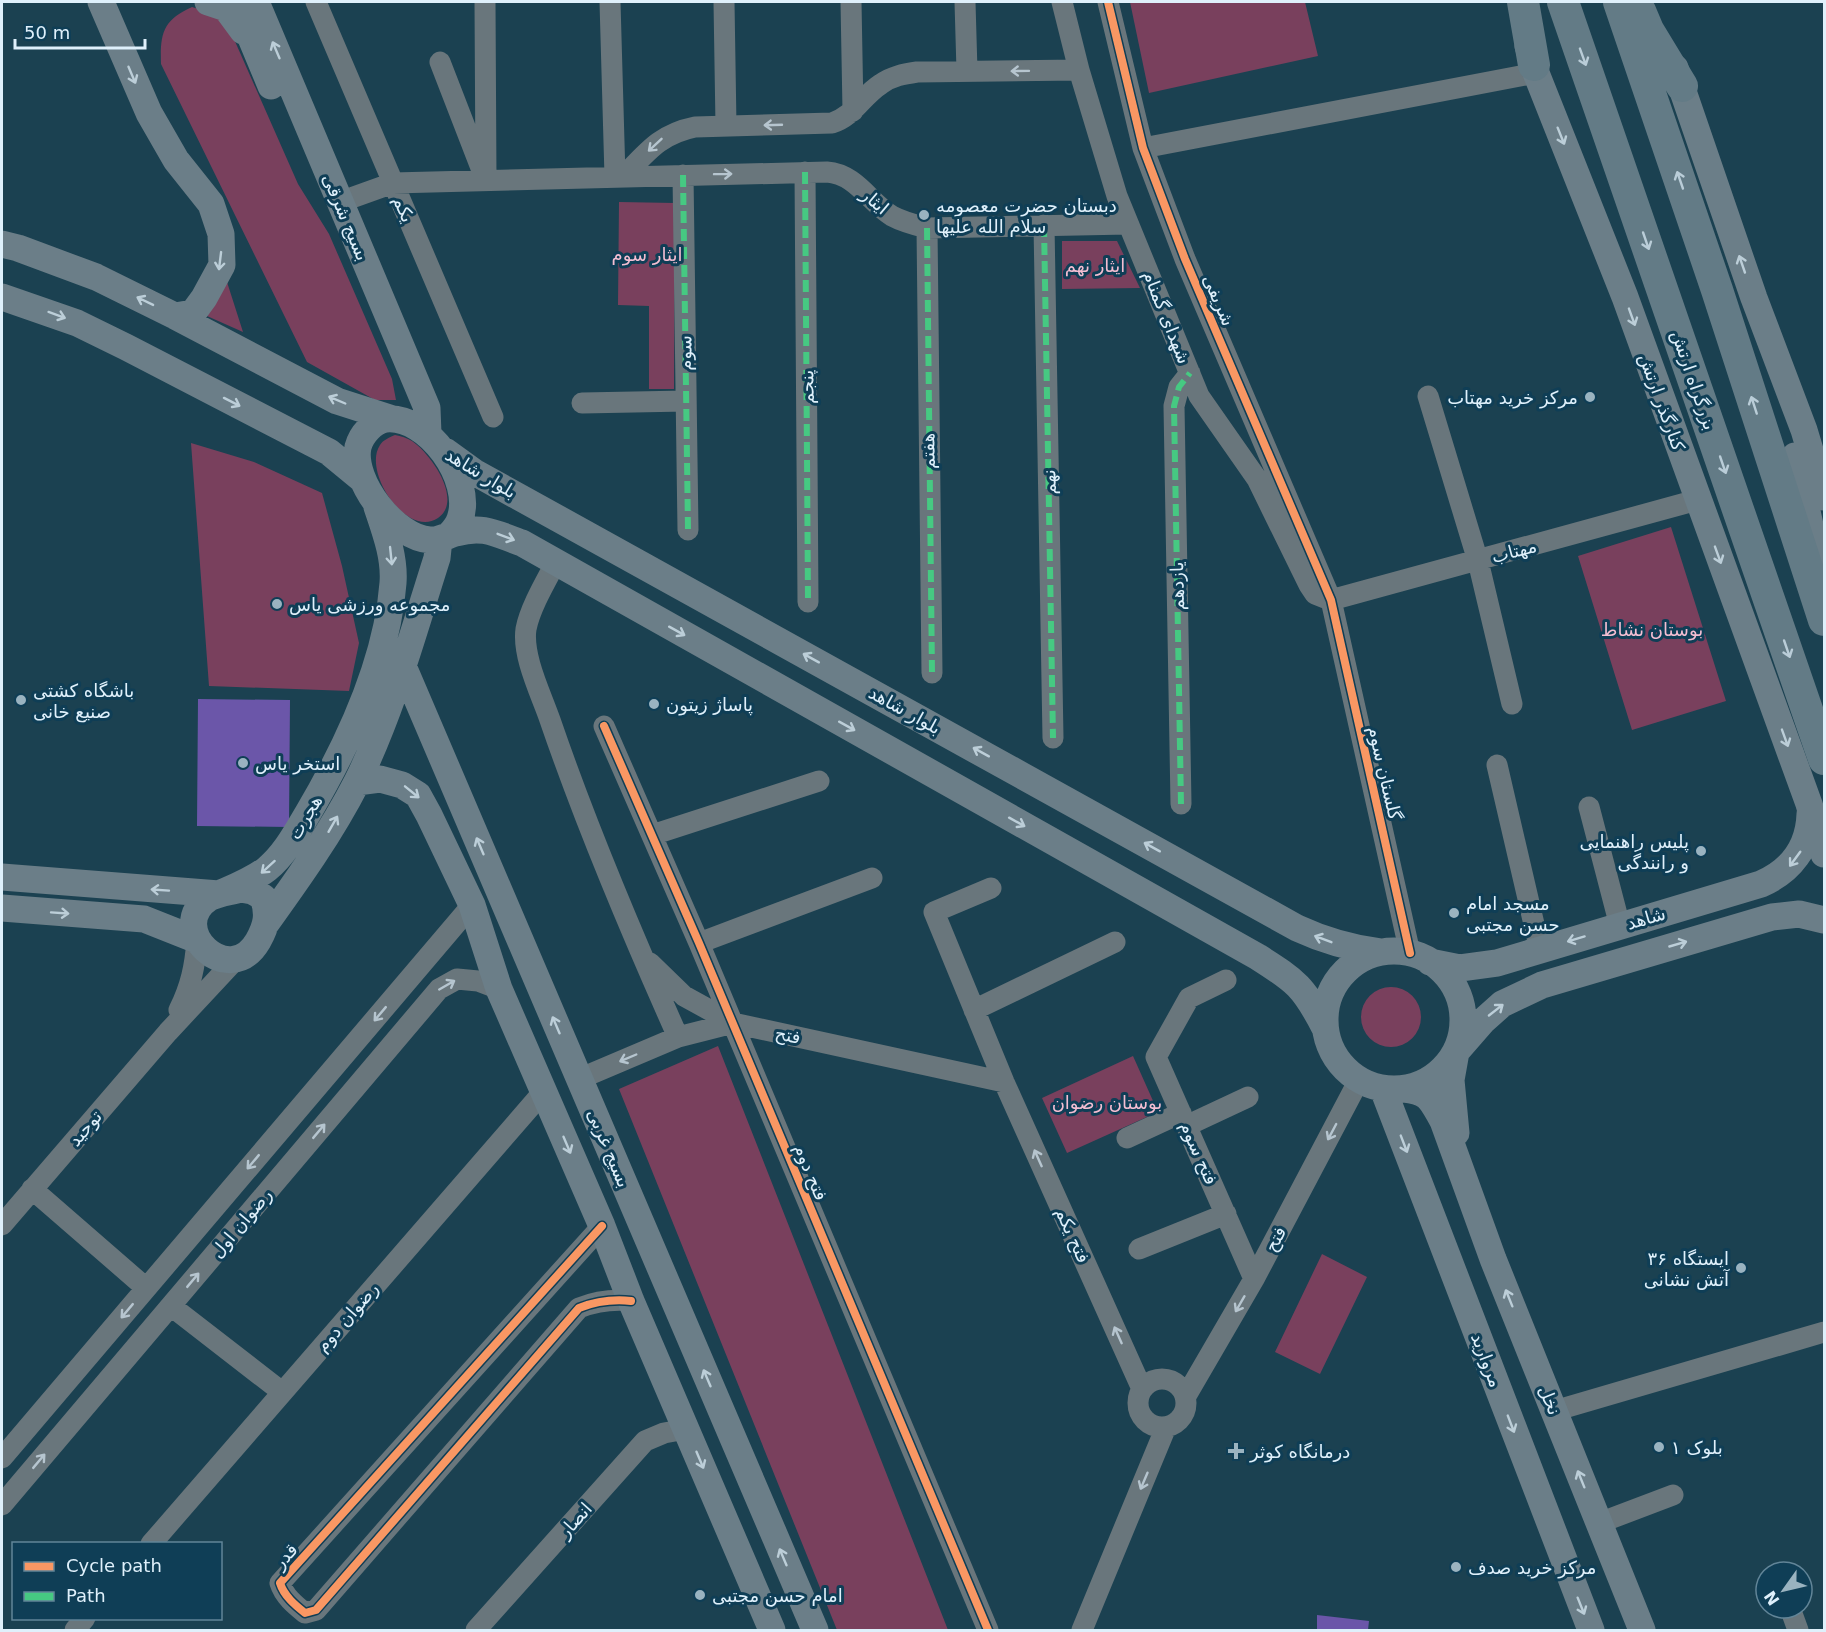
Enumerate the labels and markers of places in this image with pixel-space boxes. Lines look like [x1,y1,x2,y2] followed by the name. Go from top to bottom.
[936,195,1117,238] place label: دبستان حضرت معصومه سلام الله علیها
[917,208,931,222] marker: دبستان حضرت معصومه سلام الله علیها
[1447,387,1578,409] place label: مرکز خرید مهتاب
[1583,390,1597,404] marker: مرکز خرید مهتاب
[289,594,450,616] place label: مجموعه ورزشی یاس
[270,597,284,611] marker: مجموعه ورزشی یاس
[33,680,134,723] place label: باشگاه کشتی صنیع خانی
[14,693,28,707] marker: باشگاه کشتی صنیع خانی
[666,694,753,716] place label: پاساژ زیتون
[647,697,661,711] marker: پاساژ زیتون
[255,753,340,775] place label: استخر یاس
[236,756,250,770] marker: استخر یاس
[1579,831,1689,874] place label: پلیس راهنمایی و رانندگی
[1694,844,1708,858] marker: پلیس راهنمایی و رانندگی
[1466,893,1560,936] place label: مسجد امام حسن مجتبی
[1447,906,1461,920] marker: مسجد امام حسن مجتبی
[1644,1248,1730,1290] place label: ایستگاه ۳۶ آتش نشانی
[1734,1261,1748,1275] marker: ایستگاه ۳۶ آتش نشانی
[1671,1437,1723,1459] place label: ۱ بلوک
[1652,1440,1666,1454] marker: ۱ بلوک
[1249,1441,1350,1463] place label: درمانگاه کوثر
[1227,1442,1245,1460] marker: درمانگاه کوثر
[1468,1557,1596,1579] place label: مرکز خرید صدف
[1449,1560,1463,1574] marker: مرکز خرید صدف
[712,1585,843,1607] place label: امام حسن مجتبی
[693,1588,707,1602] marker: امام حسن مجتبی

